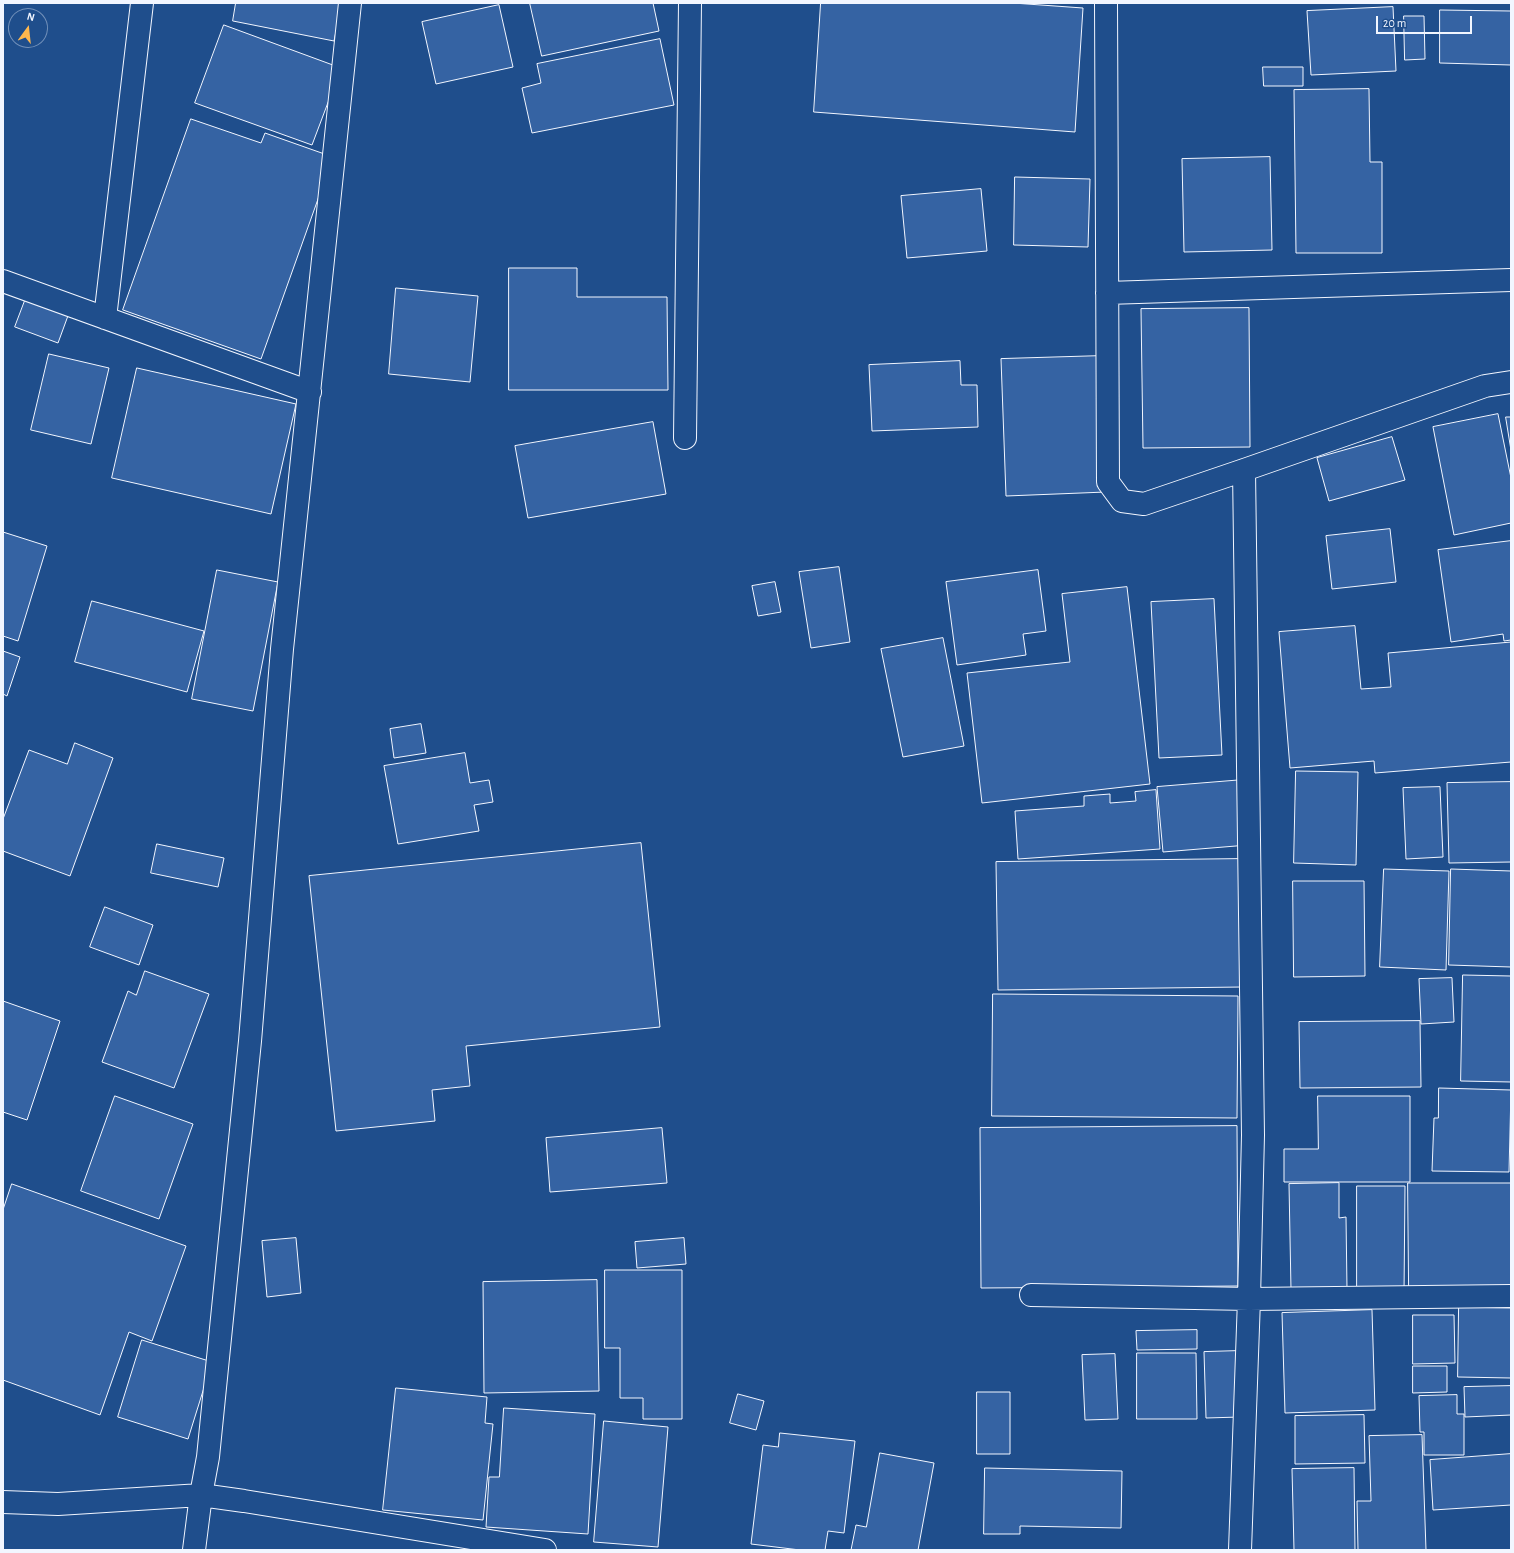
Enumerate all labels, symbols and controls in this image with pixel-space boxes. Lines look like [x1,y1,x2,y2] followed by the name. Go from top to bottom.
[8,8,48,48] north arrow
[1378,8,1474,34] scale bar
[26,11,36,23] text: N
[1383,17,1406,29] text: 20 m

